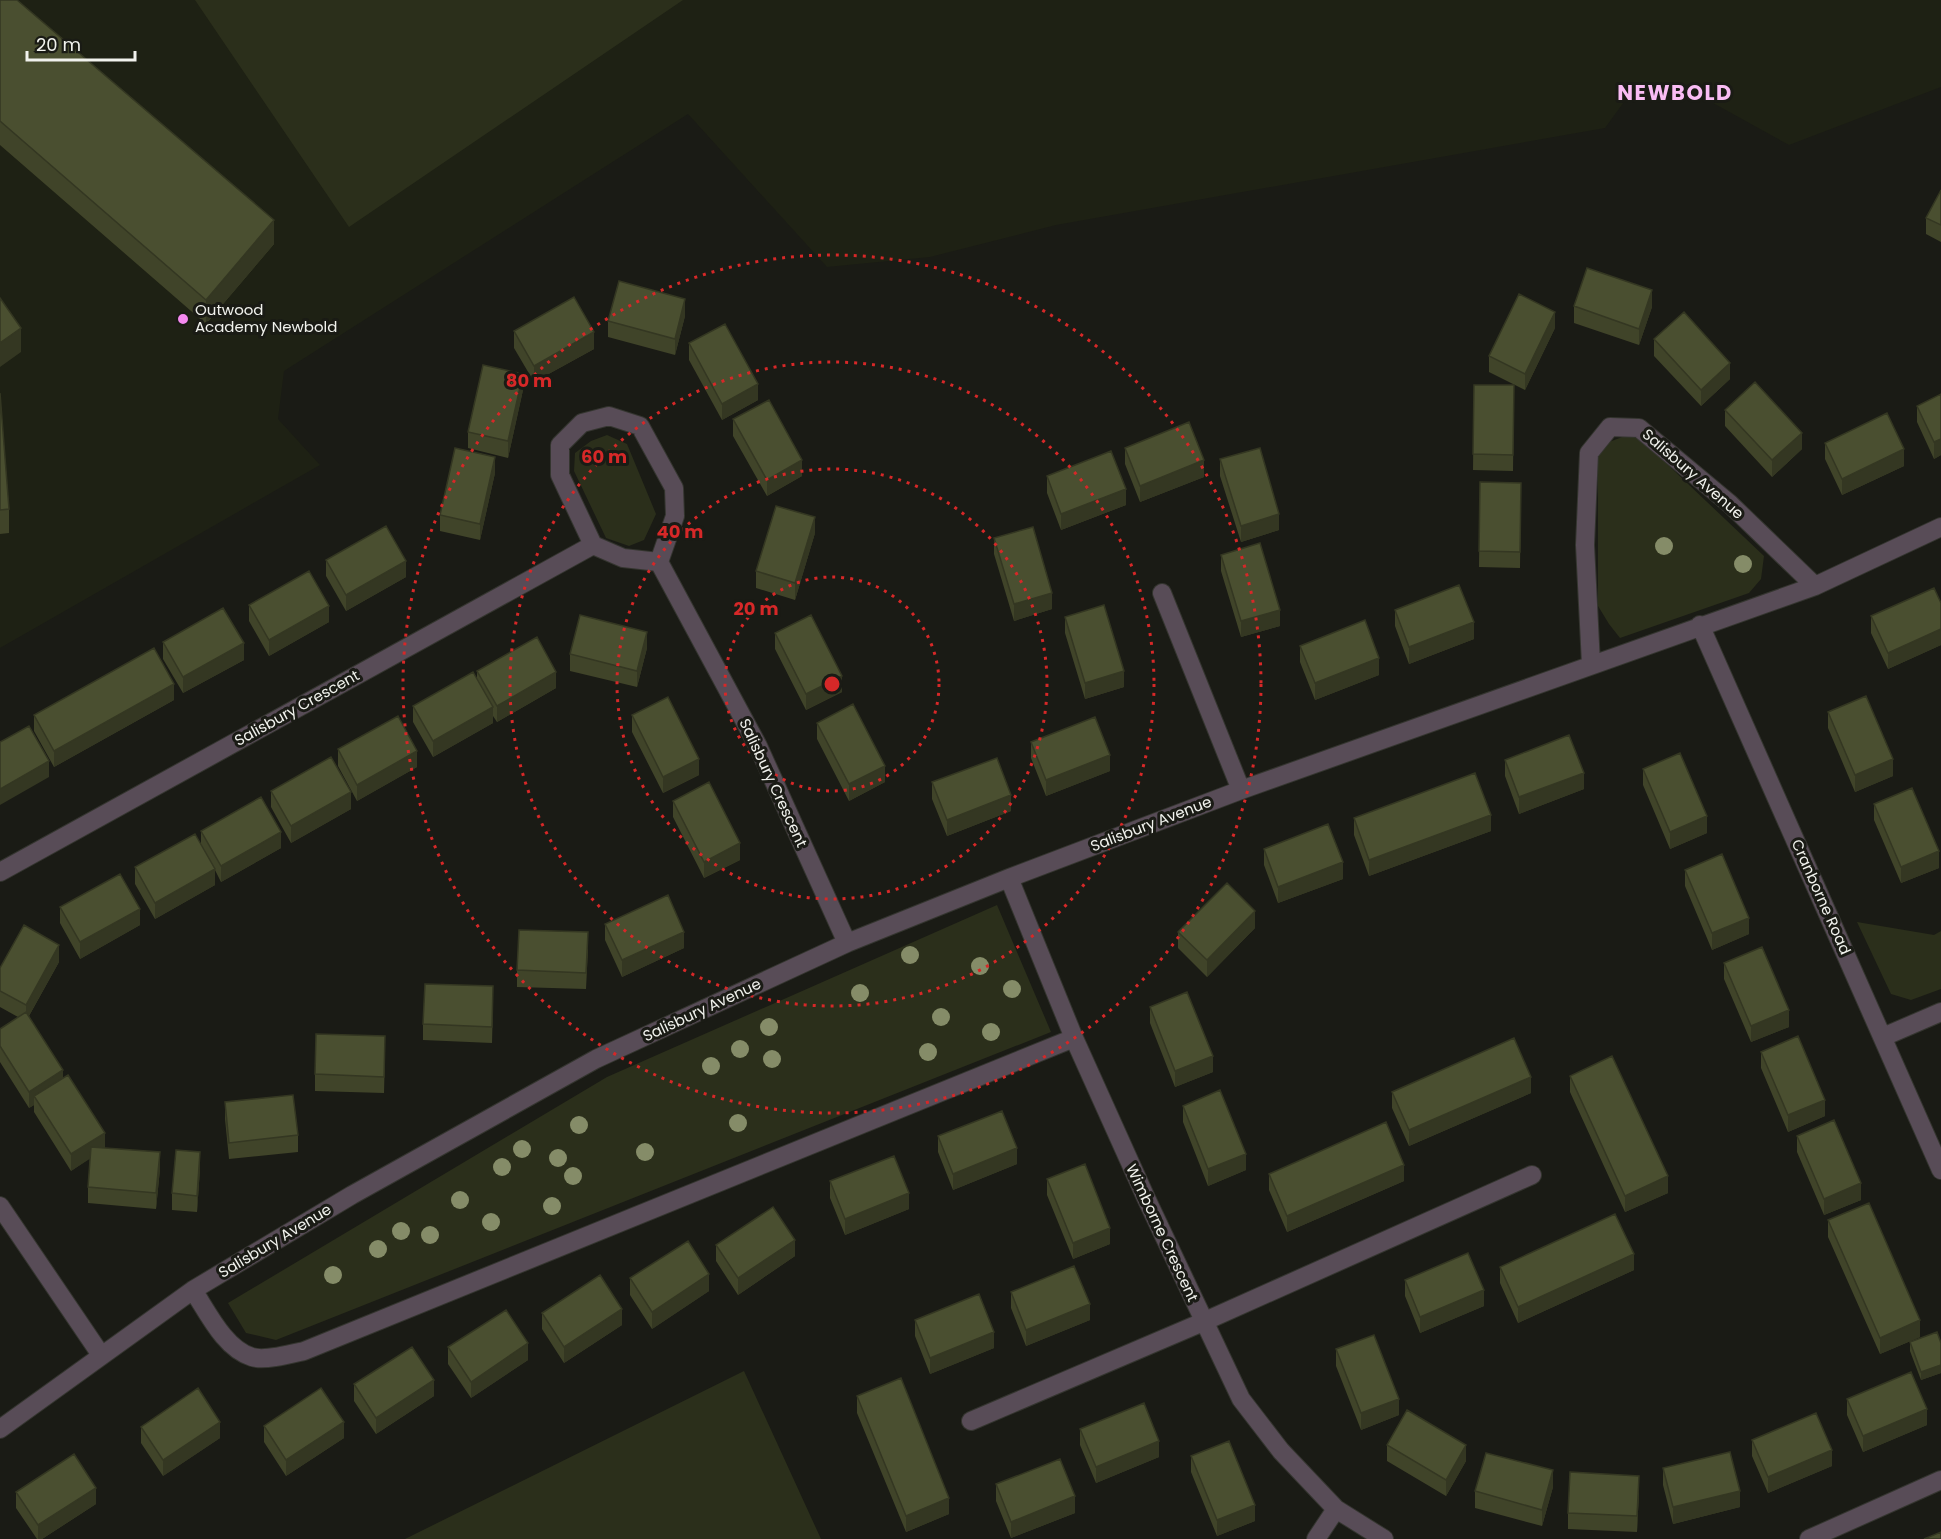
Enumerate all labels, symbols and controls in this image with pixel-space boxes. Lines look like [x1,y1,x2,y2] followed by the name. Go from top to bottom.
[27,24,135,62] scale bar
[36,32,81,57] text: 20 m
[1617,78,1733,107] district label: NEWBOLD
[195,299,337,337] place label: Outwood Academy Newbold
[176,312,190,326] marker: Outwood Academy Newbold
[506,368,552,393] text: 80 m
[1638,424,1749,524] street label: Salisbury Avenue
[581,444,627,469] text: 60 m
[657,519,703,544] text: 40 m
[734,596,778,621] text: 20 m
[231,665,363,751] street label: Salisbury Crescent
[822,674,842,694] centre of rings
[734,715,812,851] street label: Salisbury Crescent
[1087,791,1214,856] street label: Salisbury Avenue
[1787,836,1856,958] street label: Cranborne Road
[639,973,764,1046] street label: Salisbury Avenue
[1121,1160,1204,1305] street label: Wimborne Crescent
[214,1199,335,1283] street label: Salisbury Avenue

